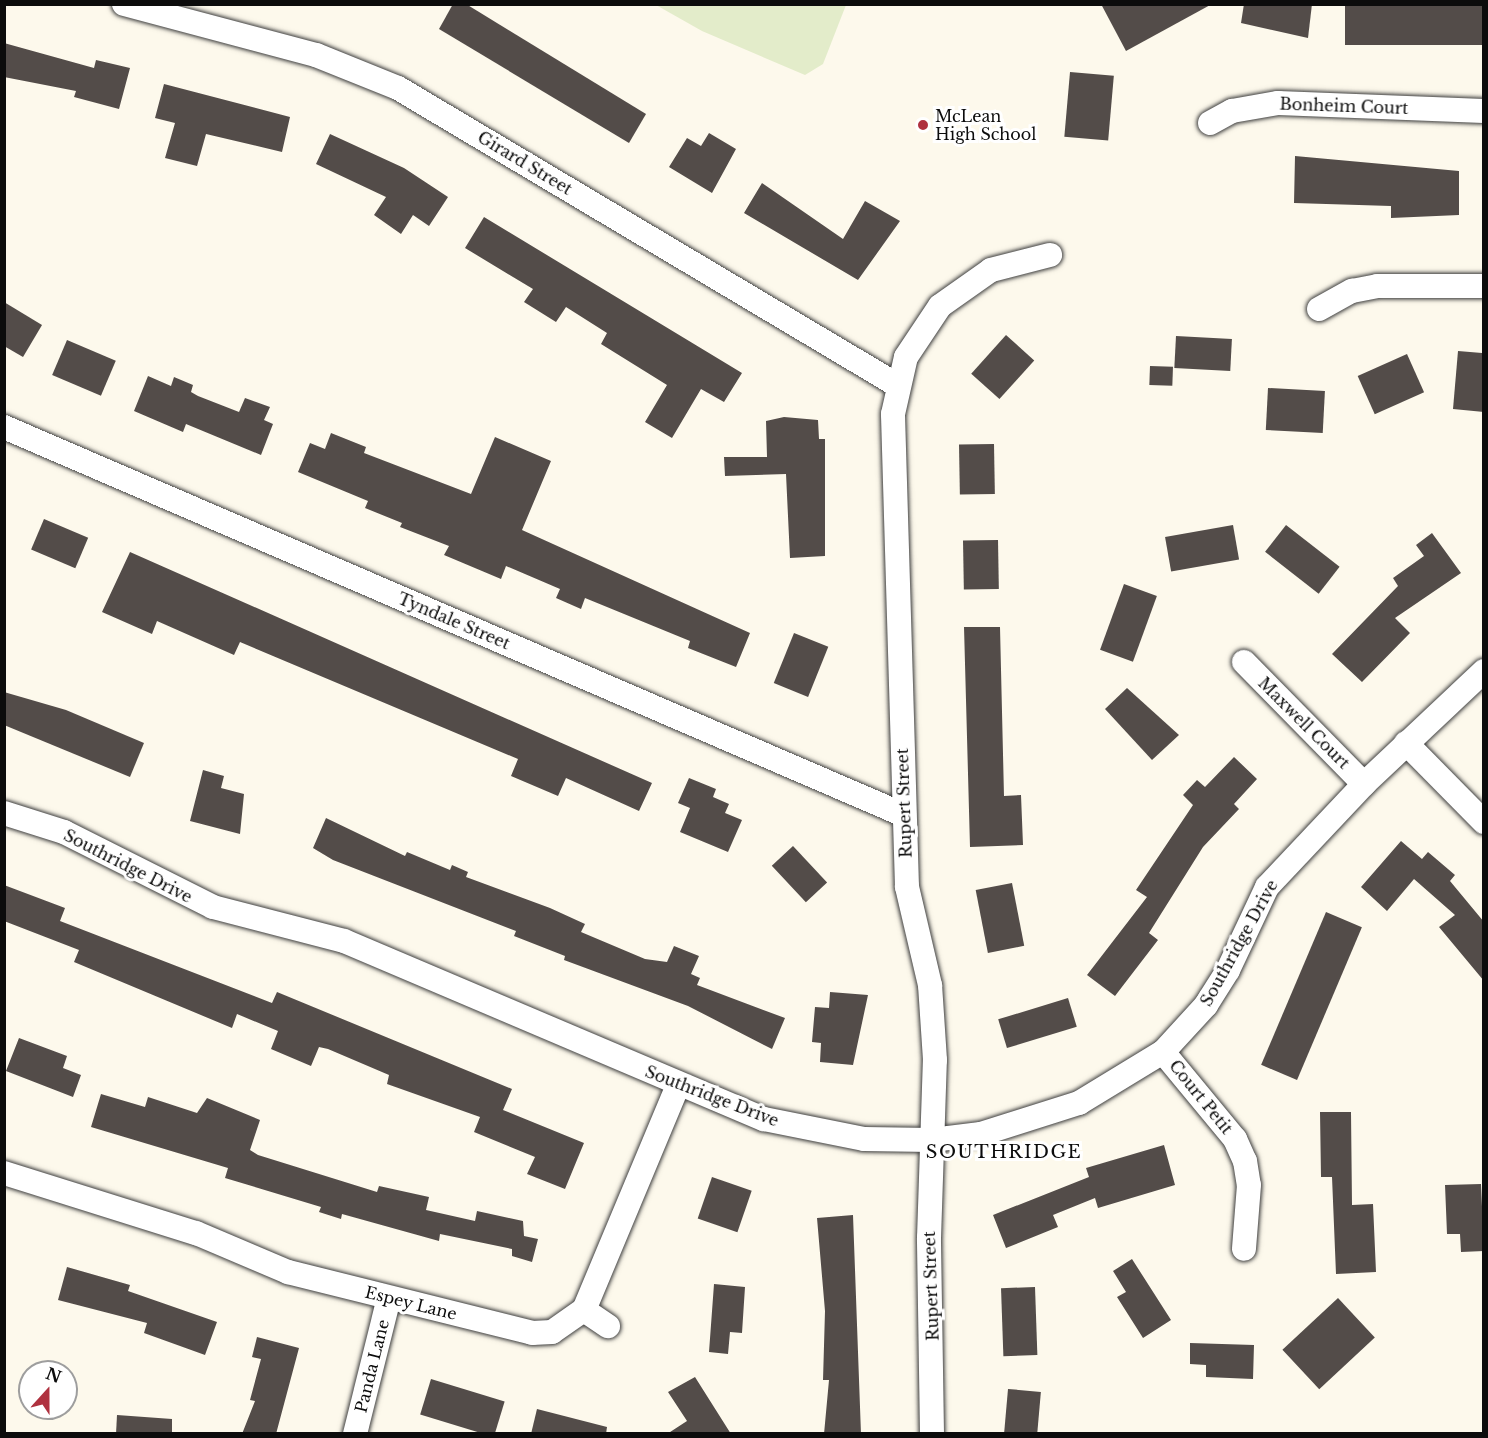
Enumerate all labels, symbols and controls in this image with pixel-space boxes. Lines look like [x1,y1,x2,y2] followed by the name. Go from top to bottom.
[1279,94,1409,118] street label: Bonheim Court
[935,106,1036,144] place label: McLean High School
[916,118,930,132] marker: McLean High School
[474,127,576,199] street label: Girard Street
[395,589,513,653] street label: Tyndale Street
[1254,673,1354,773] street label: Maxwell Court
[892,748,916,858] street label: Rupert Street
[61,825,195,907] street label: Southridge Drive
[1196,876,1282,1010] street label: Southridge Drive
[1165,1056,1237,1138] street label: Court Petit
[643,1062,781,1130] street label: Southridge Drive
[926,1141,1082,1163] district label: SOUTHRIDGE
[919,1231,943,1341] street label: Rupert Street
[363,1282,459,1324] street label: Espey Lane
[351,1317,393,1415] street label: Panda Lane
[18,1360,78,1420] north arrow
[43,1363,64,1387] text: N

